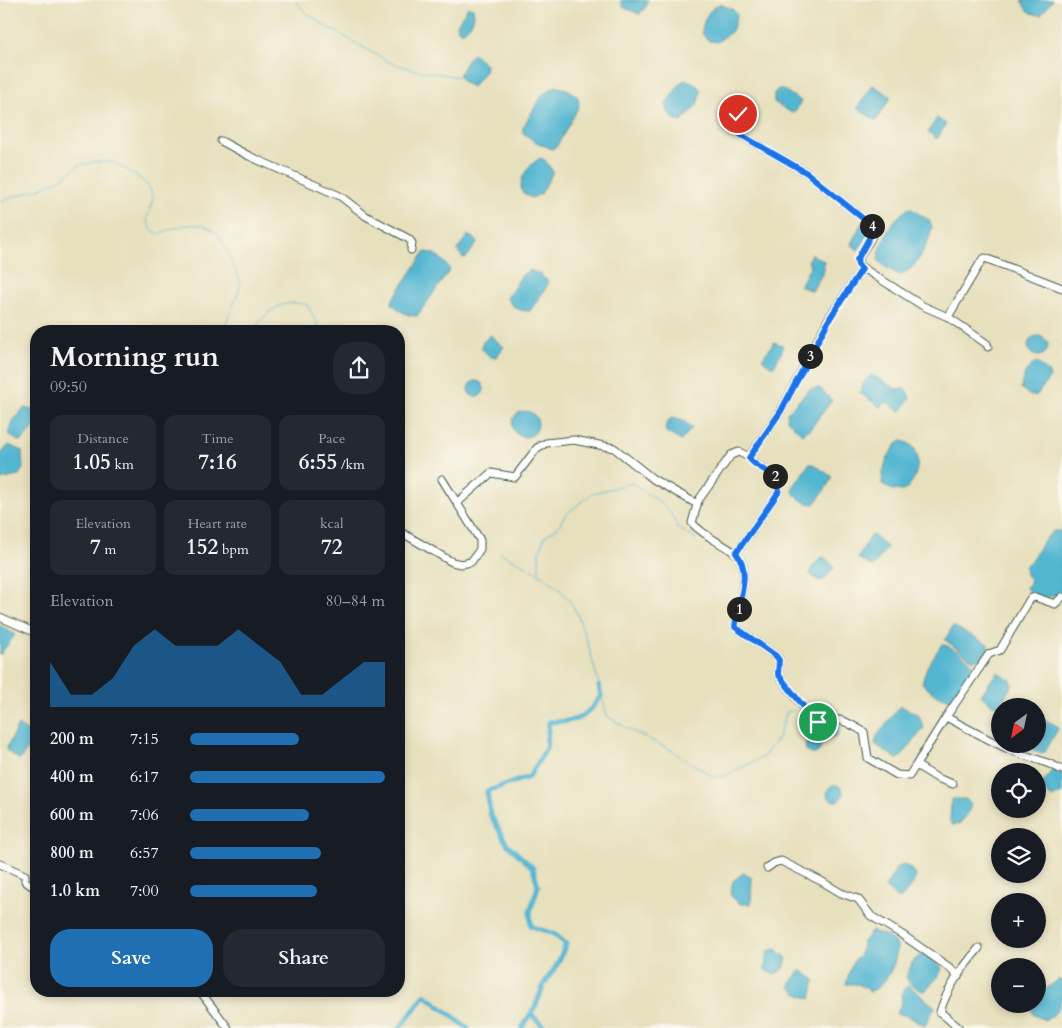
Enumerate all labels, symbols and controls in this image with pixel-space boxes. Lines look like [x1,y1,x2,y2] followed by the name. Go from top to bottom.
[717,93,759,135] pin
[724,100,752,128] icon: check
[860,214,884,238] pin: 4
[869,217,876,236] text: 4
[50,338,219,376] text: Morning run
[333,342,385,394] button: share
[798,344,822,368] pin: 3
[807,347,814,366] text: 3
[50,376,87,398] text: 09:50
[78,429,129,448] text: Distance
[201,429,234,448] text: Time
[318,429,345,448] text: Pace
[72,448,111,477] text: 1.05
[198,448,237,477] text: 7:16
[299,448,337,477] text: 6:55
[111,455,134,474] text: km
[337,455,365,474] text: /km
[762,464,788,488] pin: 2
[772,467,779,486] text: 2
[75,514,131,533] text: Elevation
[188,514,247,533] text: Heart rate
[320,514,344,533] text: kcal
[90,533,101,562] text: 7
[186,533,218,562] text: 152
[321,533,343,562] text: 72
[101,540,116,559] text: m
[218,540,249,559] text: bpm
[50,590,114,612] text: Elevation
[326,590,385,612] text: 80–84 m
[726,596,752,622] pin: 1
[736,600,743,619] text: 1
[991,698,1046,752] north arrow
[991,698,1046,1013] map controls
[797,701,839,743] pin
[804,708,832,736] icon: arrive
[50,728,94,750] text: 200 m
[130,728,159,750] text: 7:15
[991,763,1046,818] button: locate
[50,766,94,788] text: 400 m
[130,766,159,788] text: 6:17
[50,804,94,826] text: 600 m
[130,804,159,826] text: 7:06
[991,828,1046,883] button: layers
[50,842,94,864] text: 800 m
[130,842,159,864] text: 6:57
[50,880,100,902] text: 1.0 km
[130,880,159,902] text: 7:00
[991,893,1046,948] button: +
[50,929,213,987] button: Save
[223,929,385,987] button: Share
[991,958,1046,1013] button: −

